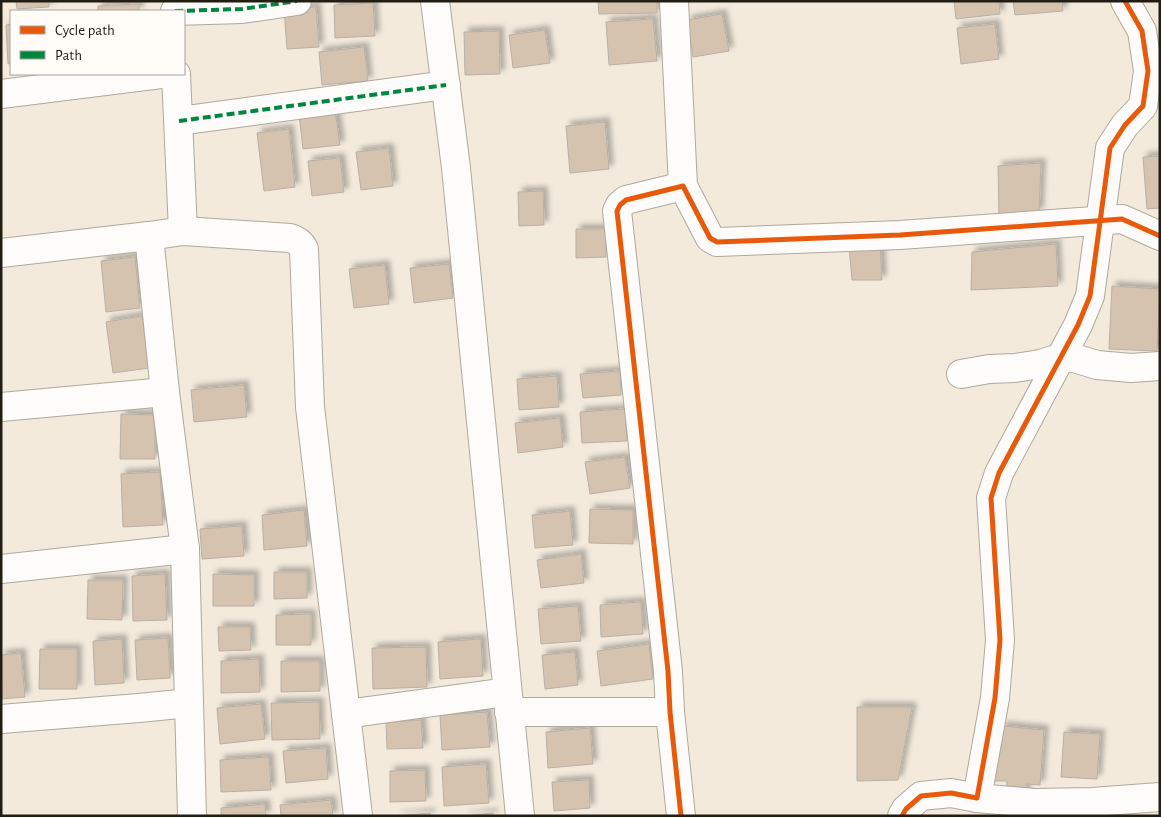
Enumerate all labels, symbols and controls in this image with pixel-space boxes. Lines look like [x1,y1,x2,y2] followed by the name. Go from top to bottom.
[10,10,185,75] legend
[55,23,115,38] text: Cycle path
[55,48,82,63] text: Path

